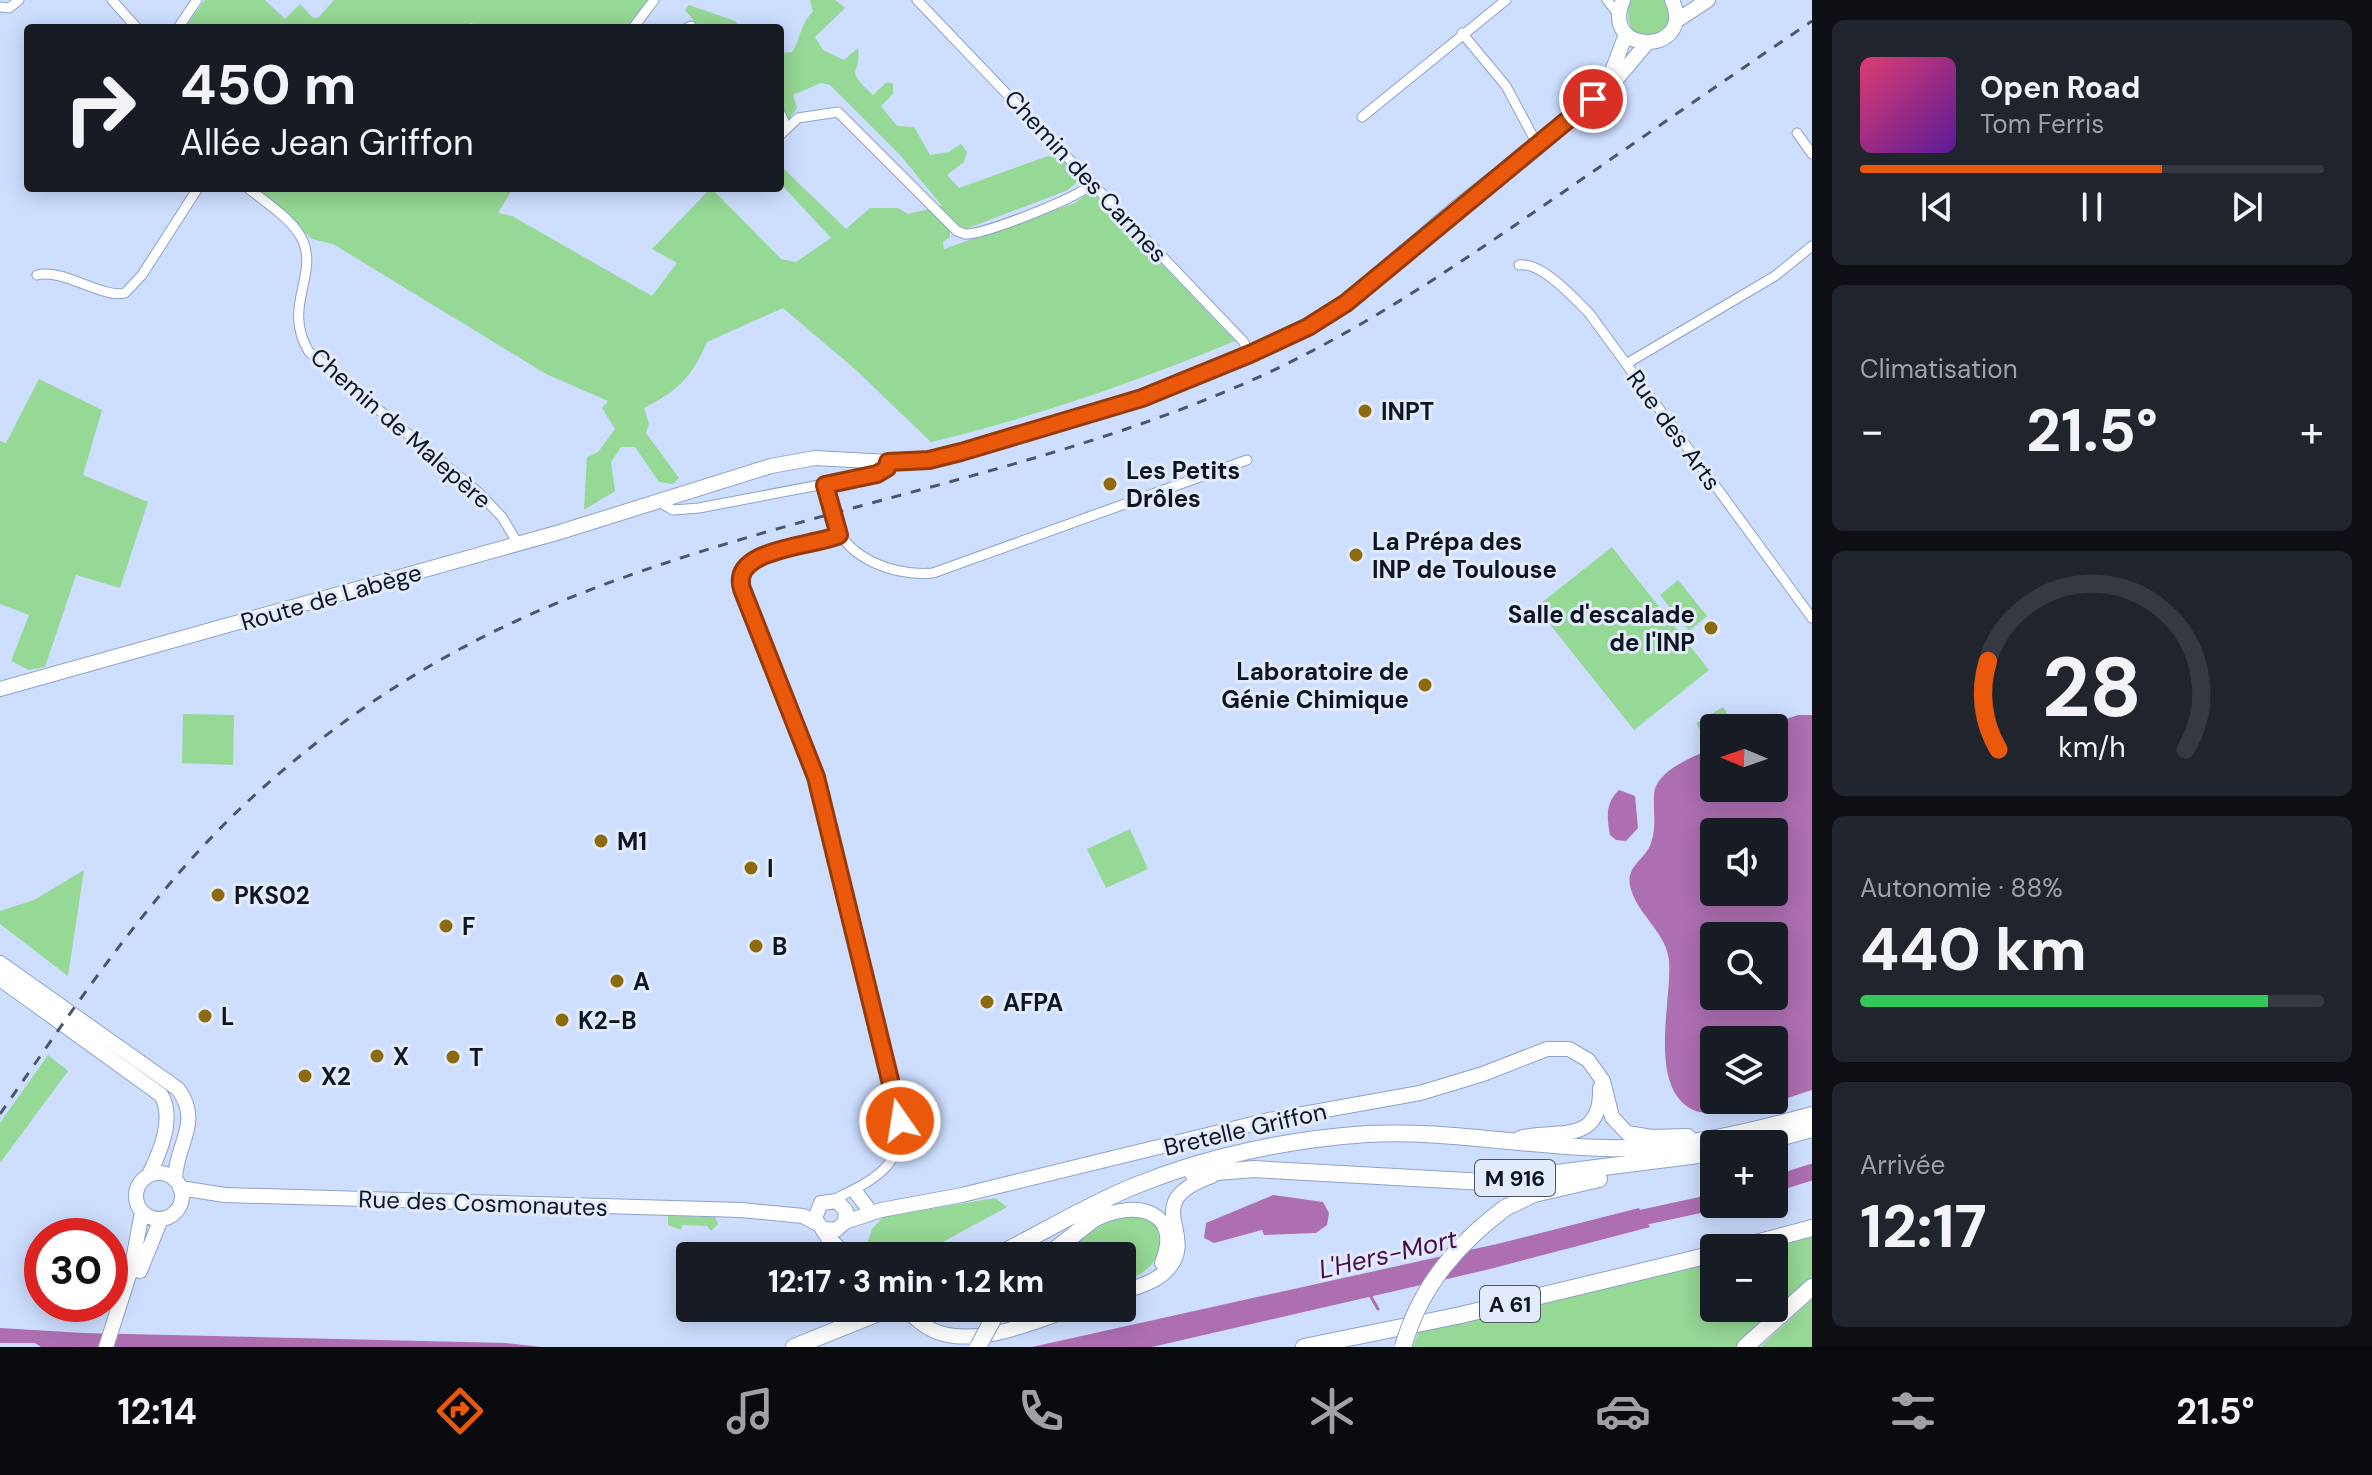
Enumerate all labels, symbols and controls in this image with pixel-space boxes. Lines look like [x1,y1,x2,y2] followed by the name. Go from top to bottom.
[180,48,357,121] text: 450 m
[48,56,152,160] icon: right
[1559,65,1627,133] pin
[1980,68,2140,107] text: Open Road
[1571,77,1615,121] icon: arrive
[998,83,1174,269] street label: Chemin des Carmes
[1980,107,2104,141] text: Tom Ferris
[180,119,474,166] text: Allée Jean Griffon
[1915,185,1959,229] icon: previous
[2070,185,2114,229] icon: pause
[2225,185,2269,229] icon: next
[304,341,498,515] street label: Chemin de Malepère
[1860,352,2018,386] text: Climatisation
[1620,364,1728,496] street label: Rue des Arts
[2026,391,2158,470] text: 21.5°
[1381,396,1434,427] place label: INPT
[1356,402,1374,420] marker: INPT
[1860,402,1884,460] text: −
[2300,402,2324,460] text: +
[1126,455,1240,514] place label: Les Petits Drôles
[1101,475,1119,493] marker: Les Petits Drôles
[1372,526,1557,585] place label: La Prépa des INP de Toulouse
[1347,546,1365,564] marker: La Prépa des INP de Toulouse
[237,556,425,638] street label: Route de Labège
[1508,599,1695,658] place label: Salle d'escalade de l'INP
[1702,619,1720,637] marker: Salle d'escalade de l'INP
[2042,632,2142,741] text: 28
[1221,656,1409,715] place label: Laboratoire de Génie Chimique
[1416,676,1434,694] marker: Laboratoire de Génie Chimique
[1700,714,1788,802] north arrow
[1700,714,1788,1322] map controls
[2058,729,2126,766] text: km/h
[1700,818,1788,906] button: sound
[617,826,647,857] place label: M1
[592,832,610,850] marker: M1
[767,853,774,884] place label: I
[742,859,760,877] marker: I
[1860,871,2063,905] text: Autonomie · 88%
[234,880,310,911] place label: PKS02
[209,886,227,904] marker: PKS02
[1860,910,2087,989] text: 440 km
[462,911,475,942] place label: F
[437,917,455,935] marker: F
[1700,922,1788,1010] button: search
[772,931,787,962] place label: B
[747,937,765,955] marker: B
[633,966,650,997] place label: A
[608,972,626,990] marker: A
[1003,987,1063,1018] place label: AFPA
[978,993,996,1011] marker: AFPA
[221,1001,234,1032] place label: L
[578,1005,637,1036] place label: K2-B
[196,1007,214,1025] marker: L
[553,1011,571,1029] marker: K2-B
[1700,1026,1788,1114] button: layers
[393,1041,409,1072] place label: X
[469,1042,483,1073] place label: T
[368,1047,386,1065] marker: X
[444,1048,462,1066] marker: T
[321,1061,351,1092] place label: X2
[296,1067,314,1085] marker: X2
[858,1079,942,1163] position arrow
[1161,1095,1329,1163] street label: Bretelle Griffon
[1700,1130,1788,1218] button: +
[1860,1148,1945,1182] text: Arrivée
[1475,1160,1555,1196] road number: M 916
[358,1183,608,1223] street label: Rue des Cosmonautes
[1860,1187,1987,1266] text: 12:17
[24,1218,128,1322] speed limit sign: 30
[1315,1221,1462,1286] water label: L'Hers-Mort
[1700,1234,1788,1322] button: −
[768,1262,1044,1301] text: 12:17 · 3 min · 1.2 km
[1480,1286,1540,1322] road number: A 61
[432,1383,488,1439] icon: directions
[722,1383,778,1439] icon: music
[1013,1383,1069,1439] icon: phone
[1304,1383,1360,1439] icon: climate
[1595,1383,1651,1439] icon: car
[1885,1383,1941,1439] icon: filters
[117,1388,197,1435] text: 12:14
[2176,1388,2255,1435] text: 21.5°

